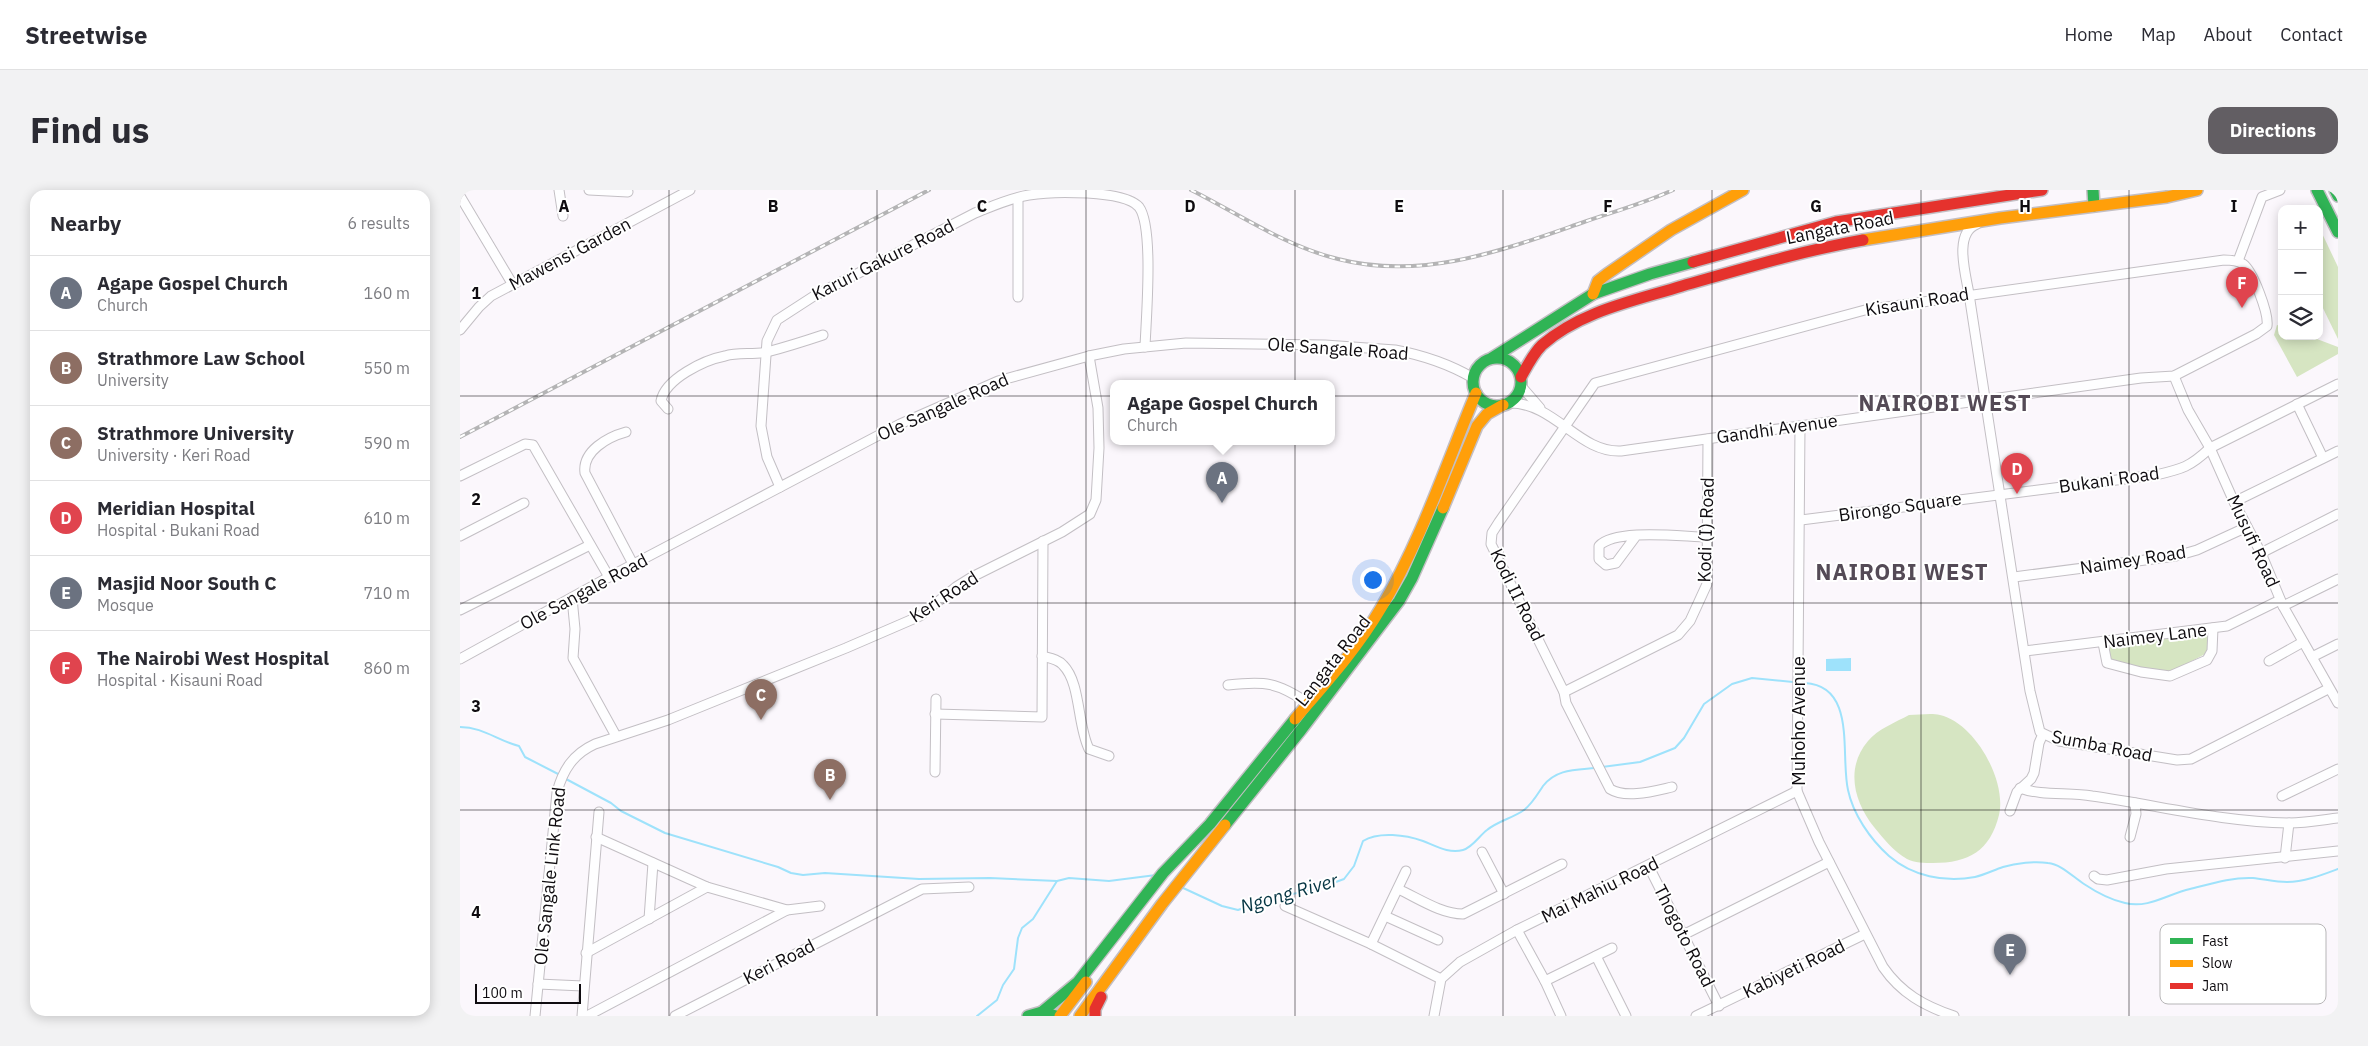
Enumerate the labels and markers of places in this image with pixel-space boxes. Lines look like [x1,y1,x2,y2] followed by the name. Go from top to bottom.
[2226,267,2258,308] pin: F
[2001,453,2033,494] pin: D
[1206,462,1238,503] pin: A
[745,679,777,720] pin: C
[814,759,846,800] pin: B
[1994,934,2026,975] pin: E

